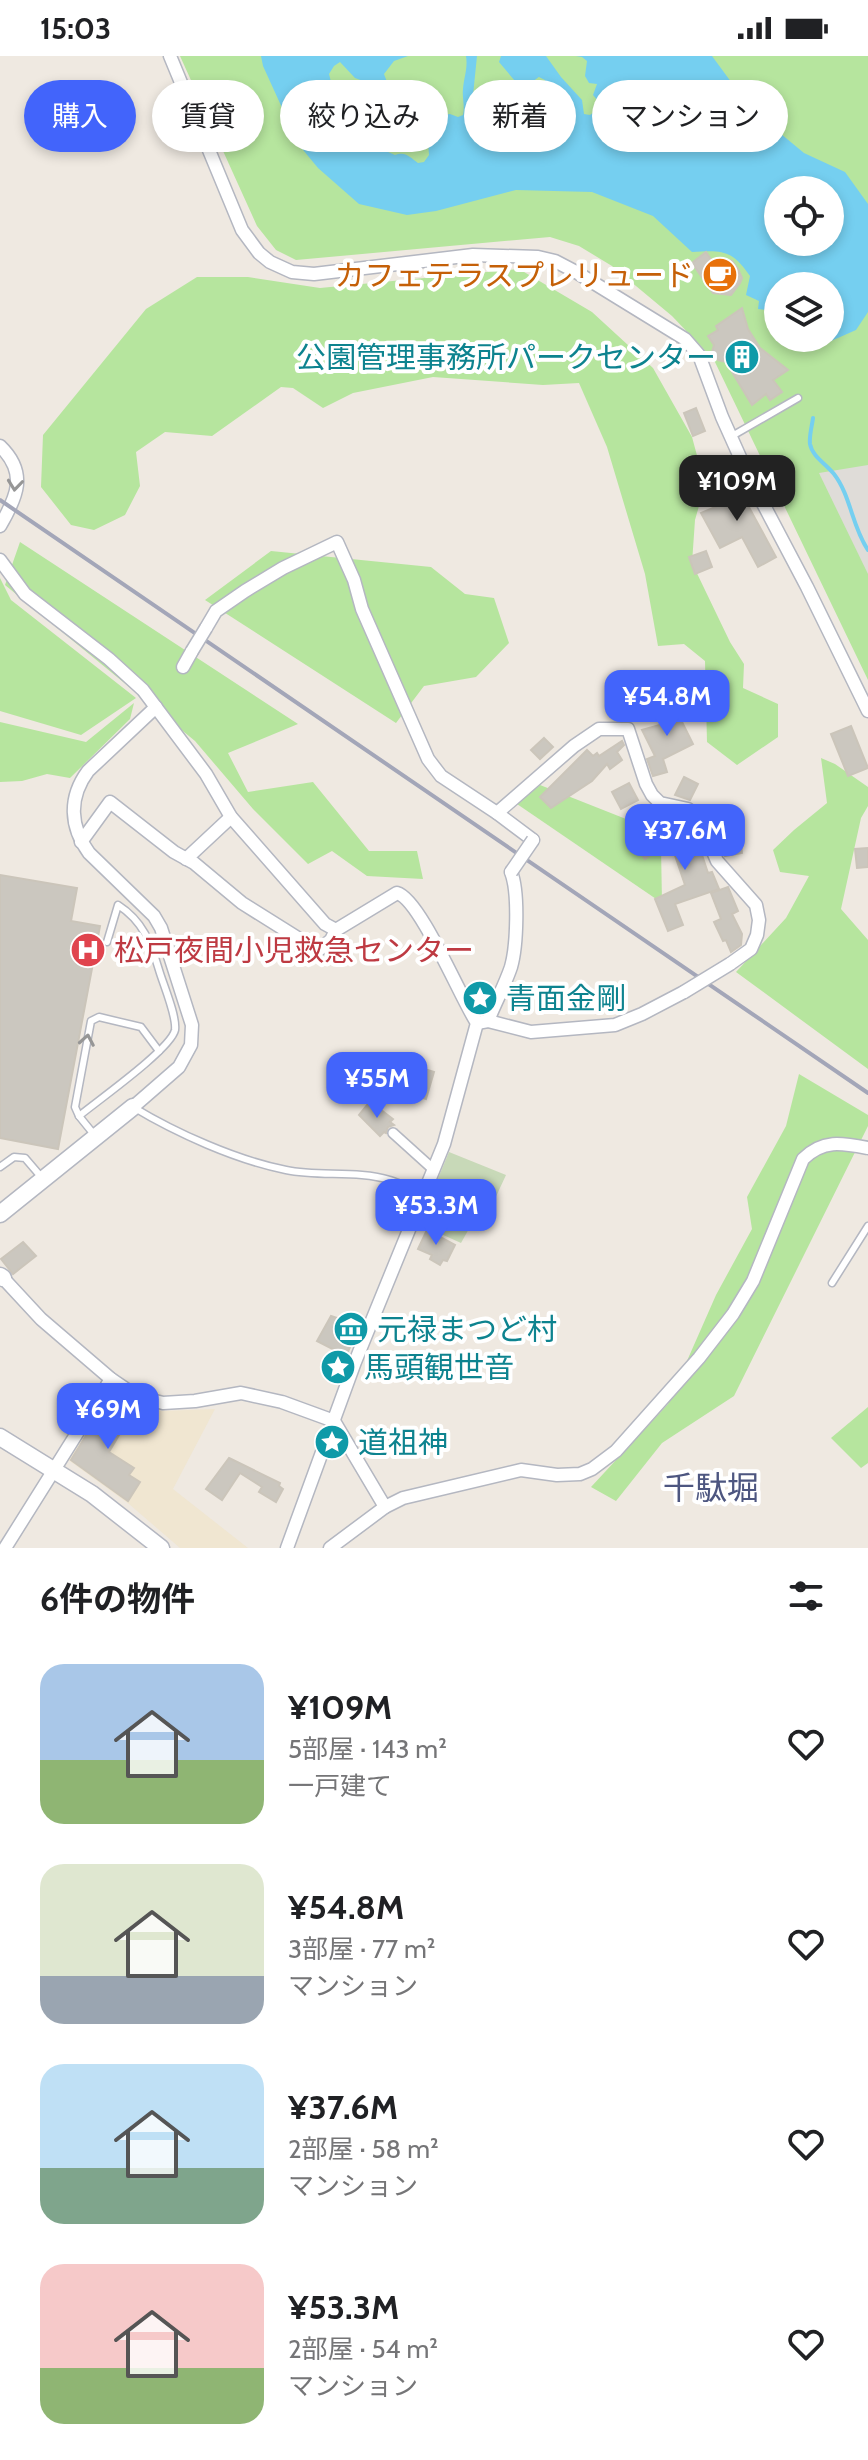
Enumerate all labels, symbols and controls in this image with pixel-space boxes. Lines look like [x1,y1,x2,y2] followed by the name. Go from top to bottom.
[40,10,111,47] text: 15:03
[24,80,136,152] chip: 購入
[152,80,264,152] chip: 賃貸
[280,80,448,152] chip: 絞り込み
[464,80,576,152] chip: 新着
[592,80,788,152] chip: マンション
[764,176,844,352] map controls
[764,176,844,256] button: locate
[701,256,739,294] cafe icon: カフェテラスプレリュード
[335,257,694,294] place label: カフェテラスプレリュード
[764,272,844,352] button: layers
[723,338,761,376] building icon: 公園管理事務所パークセンター
[296,339,716,376] place label: 公園管理事務所パークセンター
[681,455,793,523] pin: ¥109M
[697,465,777,497] text: ¥109M
[7,479,24,492] one-way arrow
[602,670,732,738] pin: ¥54.8M
[623,680,711,712] text: ¥54.8M
[620,804,750,872] pin: ¥37.6M
[643,814,727,846] text: ¥37.6M
[69,931,107,969] hospital icon: 松戸夜間小児救急センター
[114,932,474,969] place label: 松戸夜間小児救急センター
[461,979,499,1017] place icon: 青面金剛
[506,980,626,1017] place label: 青面金剛
[78,1033,95,1046] one-way arrow
[330,1052,424,1120] pin: ¥55M
[344,1062,410,1094] text: ¥55M
[371,1179,501,1247] pin: ¥53.3M
[393,1189,479,1221] text: ¥53.3M
[332,1310,370,1348] museum icon: 元禄まつど村
[377,1311,557,1348] place label: 元禄まつど村
[319,1348,357,1386] place icon: 馬頭観世音
[364,1349,514,1386] place label: 馬頭観世音
[61,1383,155,1451] pin: ¥69M
[75,1393,141,1425] text: ¥69M
[313,1423,351,1461] place icon: 道祖神
[358,1424,448,1461] place label: 道祖神
[663,1468,759,1507] district label: 千駄堀
[784,1574,828,1618] icon: filters
[40,1578,195,1620] text: 6件の物件
[288,1686,392,1728] text: ¥109M
[104,1696,200,1792] icon: home
[784,1722,828,1766] icon: heart
[288,1733,447,1765] text: 5部屋 · 143 m²
[288,1770,392,1802] text: 一戸建て
[288,1886,404,1928] text: ¥54.8M
[104,1896,200,1992] icon: home
[784,1922,828,1966] icon: heart
[288,1933,435,1965] text: 3部屋 · 77 m²
[288,1970,418,2002] text: マンション
[288,2086,398,2128] text: ¥37.6M
[104,2096,200,2192] icon: home
[784,2122,828,2166] icon: heart
[288,2133,439,2165] text: 2部屋 · 58 m²
[288,2170,418,2202] text: マンション
[288,2286,399,2328] text: ¥53.3M
[104,2296,200,2392] icon: home
[784,2322,828,2366] icon: heart
[288,2333,438,2365] text: 2部屋 · 54 m²
[288,2370,418,2402] text: マンション

